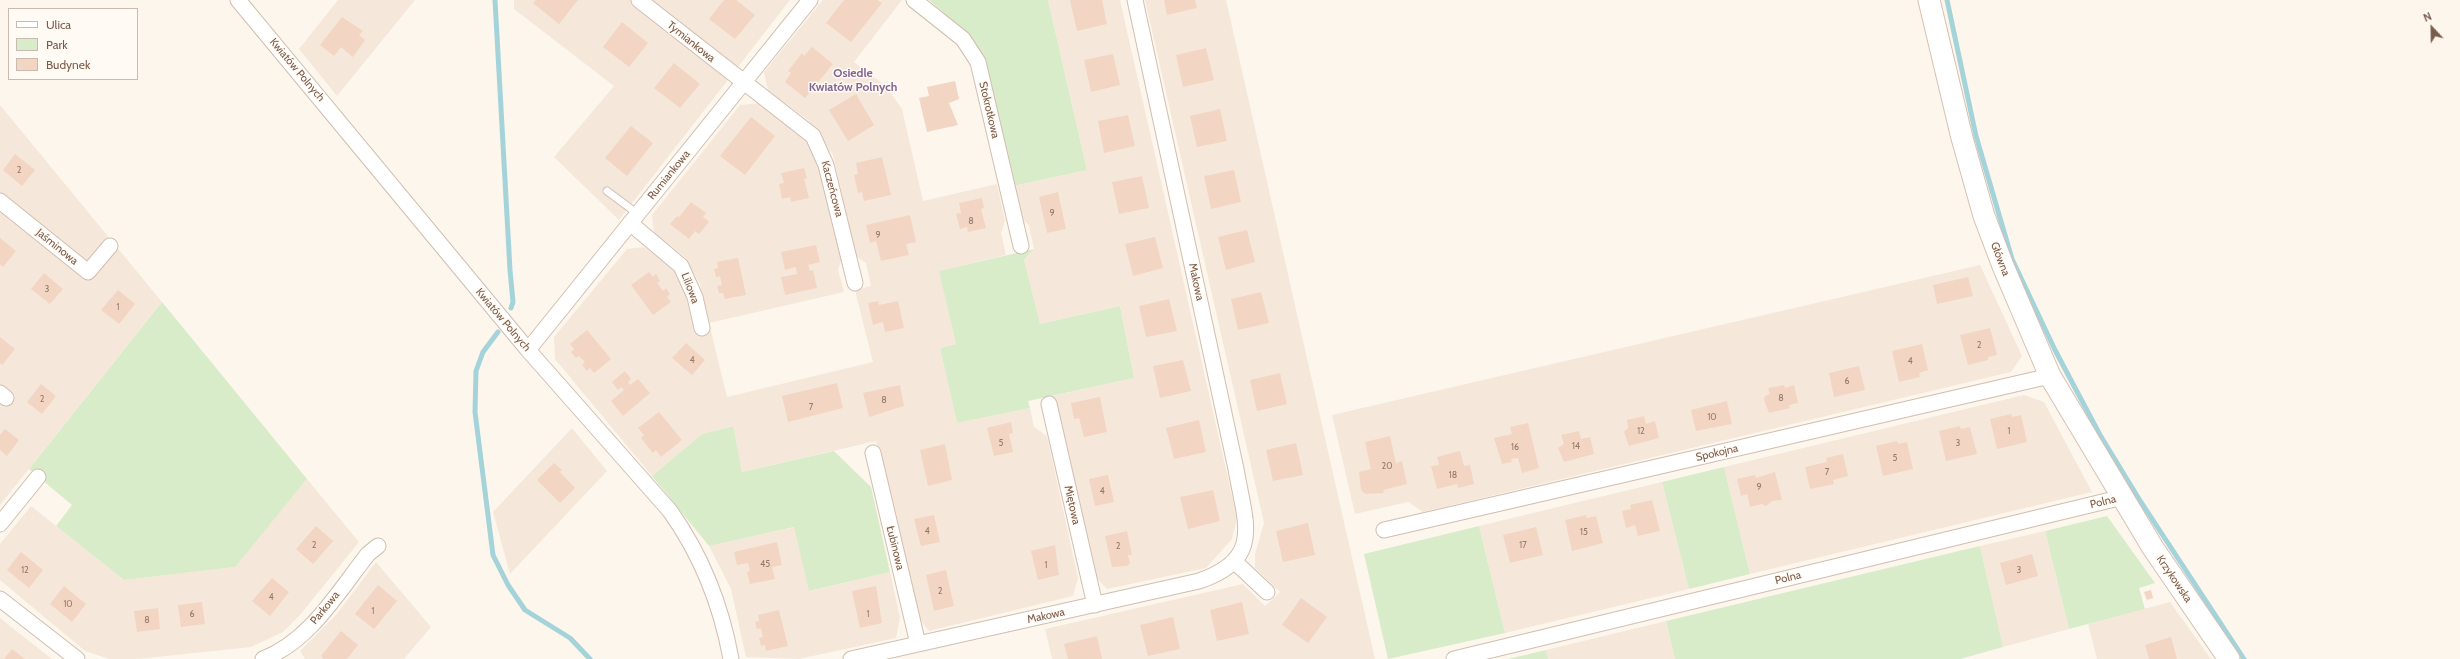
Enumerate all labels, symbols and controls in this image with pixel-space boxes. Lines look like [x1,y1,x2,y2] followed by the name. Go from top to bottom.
[8,8,138,80] legend
[2412,8,2452,48] north arrow
[2421,9,2434,25] text: N
[46,17,71,32] text: Ulica
[664,19,718,65] street label: Tymiankowa
[267,36,327,104] street label: Kwiatów Polnych
[46,37,68,52] text: Park
[46,57,90,72] text: Budynek
[809,66,897,94] district label: Osiedle Kwiatów Polnych
[976,80,1002,140] street label: Stokrotkowa
[645,148,693,202] street label: Rumiankowa
[818,160,846,218] street label: Kaczeńcowa
[17,165,21,175] house number: 2
[1049,208,1055,218] house number: 9
[968,216,974,226] house number: 8
[33,226,81,268] street label: Jaśminowa
[875,230,881,240] house number: 9
[1987,240,2013,278] street label: Główna
[1186,262,1206,302] street label: Makowa
[678,271,702,305] street label: Liliowa
[45,284,49,294] house number: 3
[473,286,533,354] street label: Kwiatów Polnych
[117,302,119,312] house number: 1
[1977,340,1981,350] house number: 2
[689,355,695,365] house number: 4
[1907,356,1913,366] house number: 4
[1844,376,1850,386] house number: 6
[1778,393,1784,403] house number: 8
[40,394,44,404] house number: 2
[881,395,887,405] house number: 8
[809,402,813,412] house number: 7
[1707,412,1717,422] house number: 10
[1637,426,1645,436] house number: 12
[2008,426,2010,436] house number: 1
[999,438,1003,448] house number: 5
[1956,438,1960,448] house number: 3
[1572,441,1580,451] house number: 14
[1511,442,1519,452] house number: 16
[1695,442,1739,464] street label: Spokojna
[1893,453,1897,463] house number: 5
[1382,461,1392,471] house number: 20
[1825,467,1829,477] house number: 7
[1449,470,1457,480] house number: 18
[1756,482,1762,492] house number: 9
[1061,484,1083,526] street label: Miętowa
[1099,486,1105,496] house number: 4
[2089,492,2117,512] street label: Polna
[883,525,907,571] street label: Łubinowa
[924,526,930,536] house number: 4
[1580,527,1588,537] house number: 15
[312,540,316,550] house number: 2
[1519,540,1527,550] house number: 17
[1116,541,1120,551] house number: 2
[2153,553,2195,605] street label: Krzykowska
[760,559,770,569] house number: 45
[1045,560,1047,570] house number: 1
[21,565,29,575] house number: 12
[2017,565,2021,575] house number: 3
[1774,568,1802,588] street label: Polna
[938,586,942,596] house number: 2
[308,589,342,627] street label: Parkowa
[268,592,274,602] house number: 4
[63,599,73,609] house number: 10
[372,606,374,616] house number: 1
[1026,606,1066,626] street label: Makowa
[189,609,195,619] house number: 6
[867,609,869,619] house number: 1
[144,615,150,625] house number: 8

